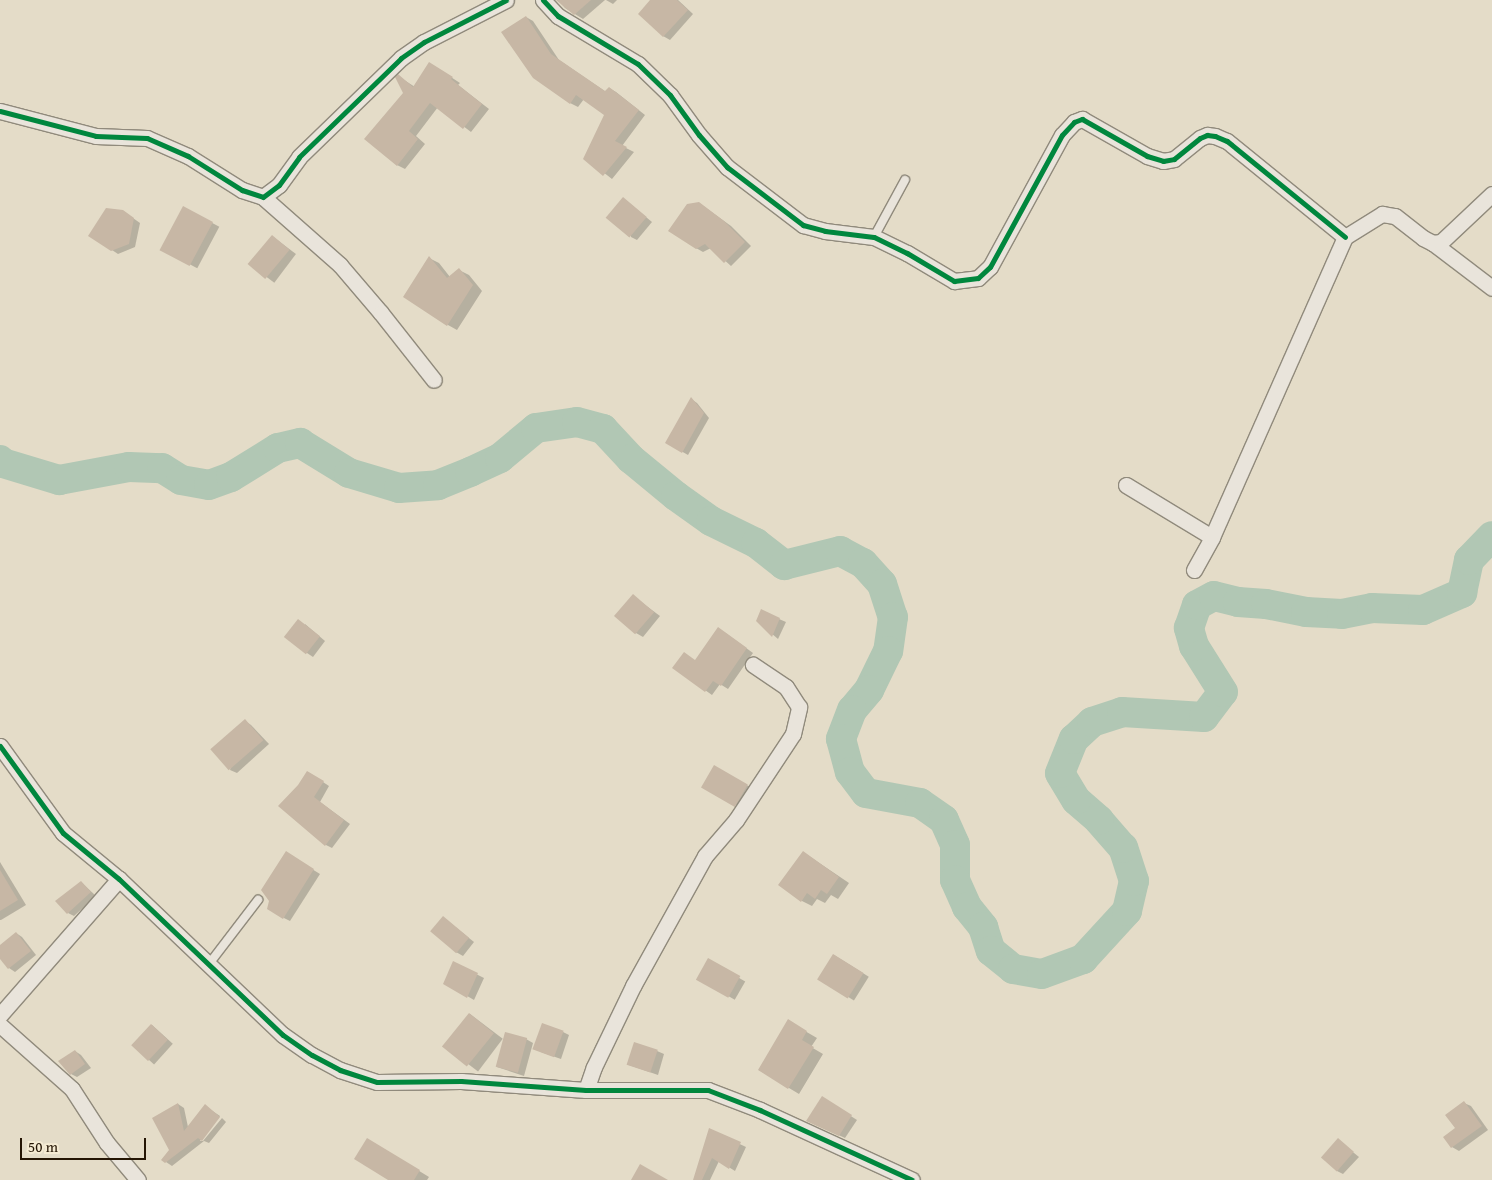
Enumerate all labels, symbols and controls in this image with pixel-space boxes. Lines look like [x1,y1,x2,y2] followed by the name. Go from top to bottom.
[22,1128,149,1160] scale bar
[28,1136,58,1157] text: 50 m

